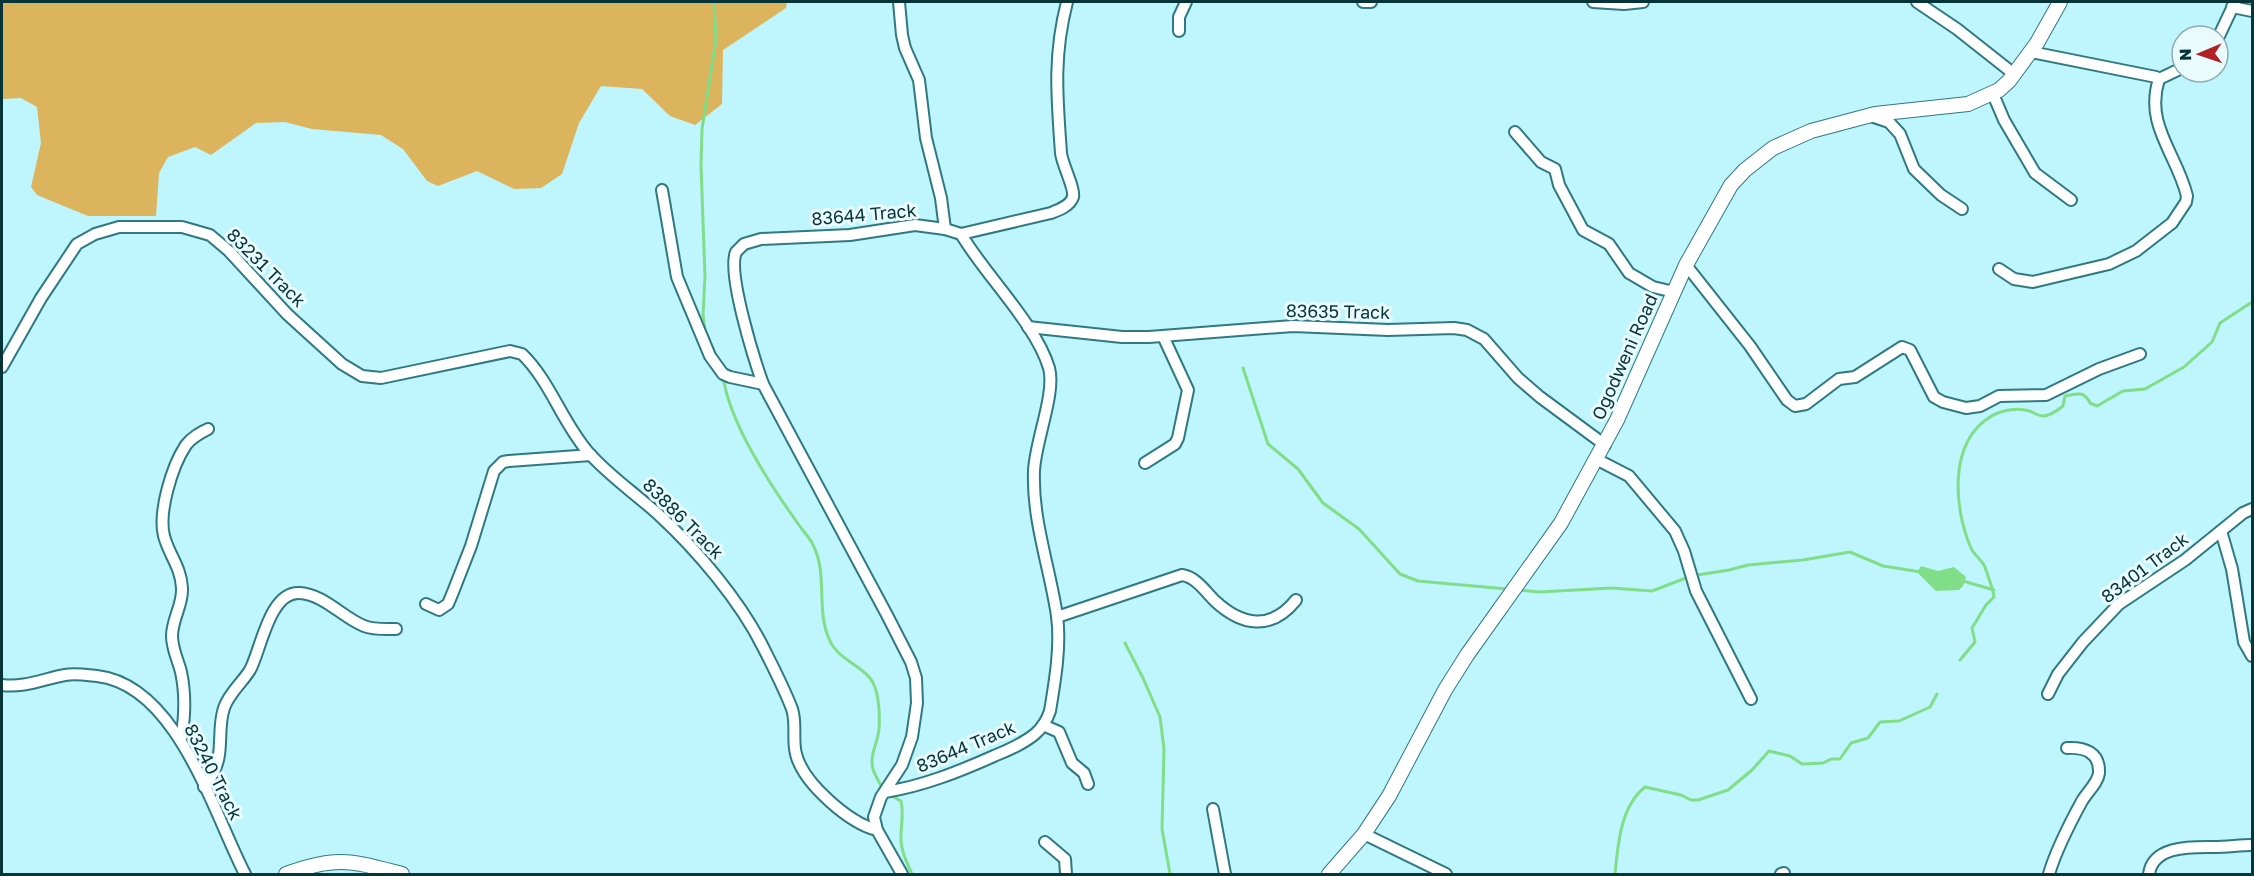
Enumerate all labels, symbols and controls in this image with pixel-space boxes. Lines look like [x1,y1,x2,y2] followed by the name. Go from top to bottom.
[2170,24,2230,84] north arrow
[2175,48,2195,61] text: N
[810,198,917,230] street label: 83644 Track
[223,223,311,311] street label: 83231 Track
[1586,290,1662,423] street label: Ogodweni Road
[1286,299,1390,323] street label: 83635 Track
[639,473,729,563] street label: 83886 Track
[2096,527,2192,607] street label: 83401 Track
[913,715,1018,777] street label: 83644 Track
[180,720,248,823] street label: 83240 Track

